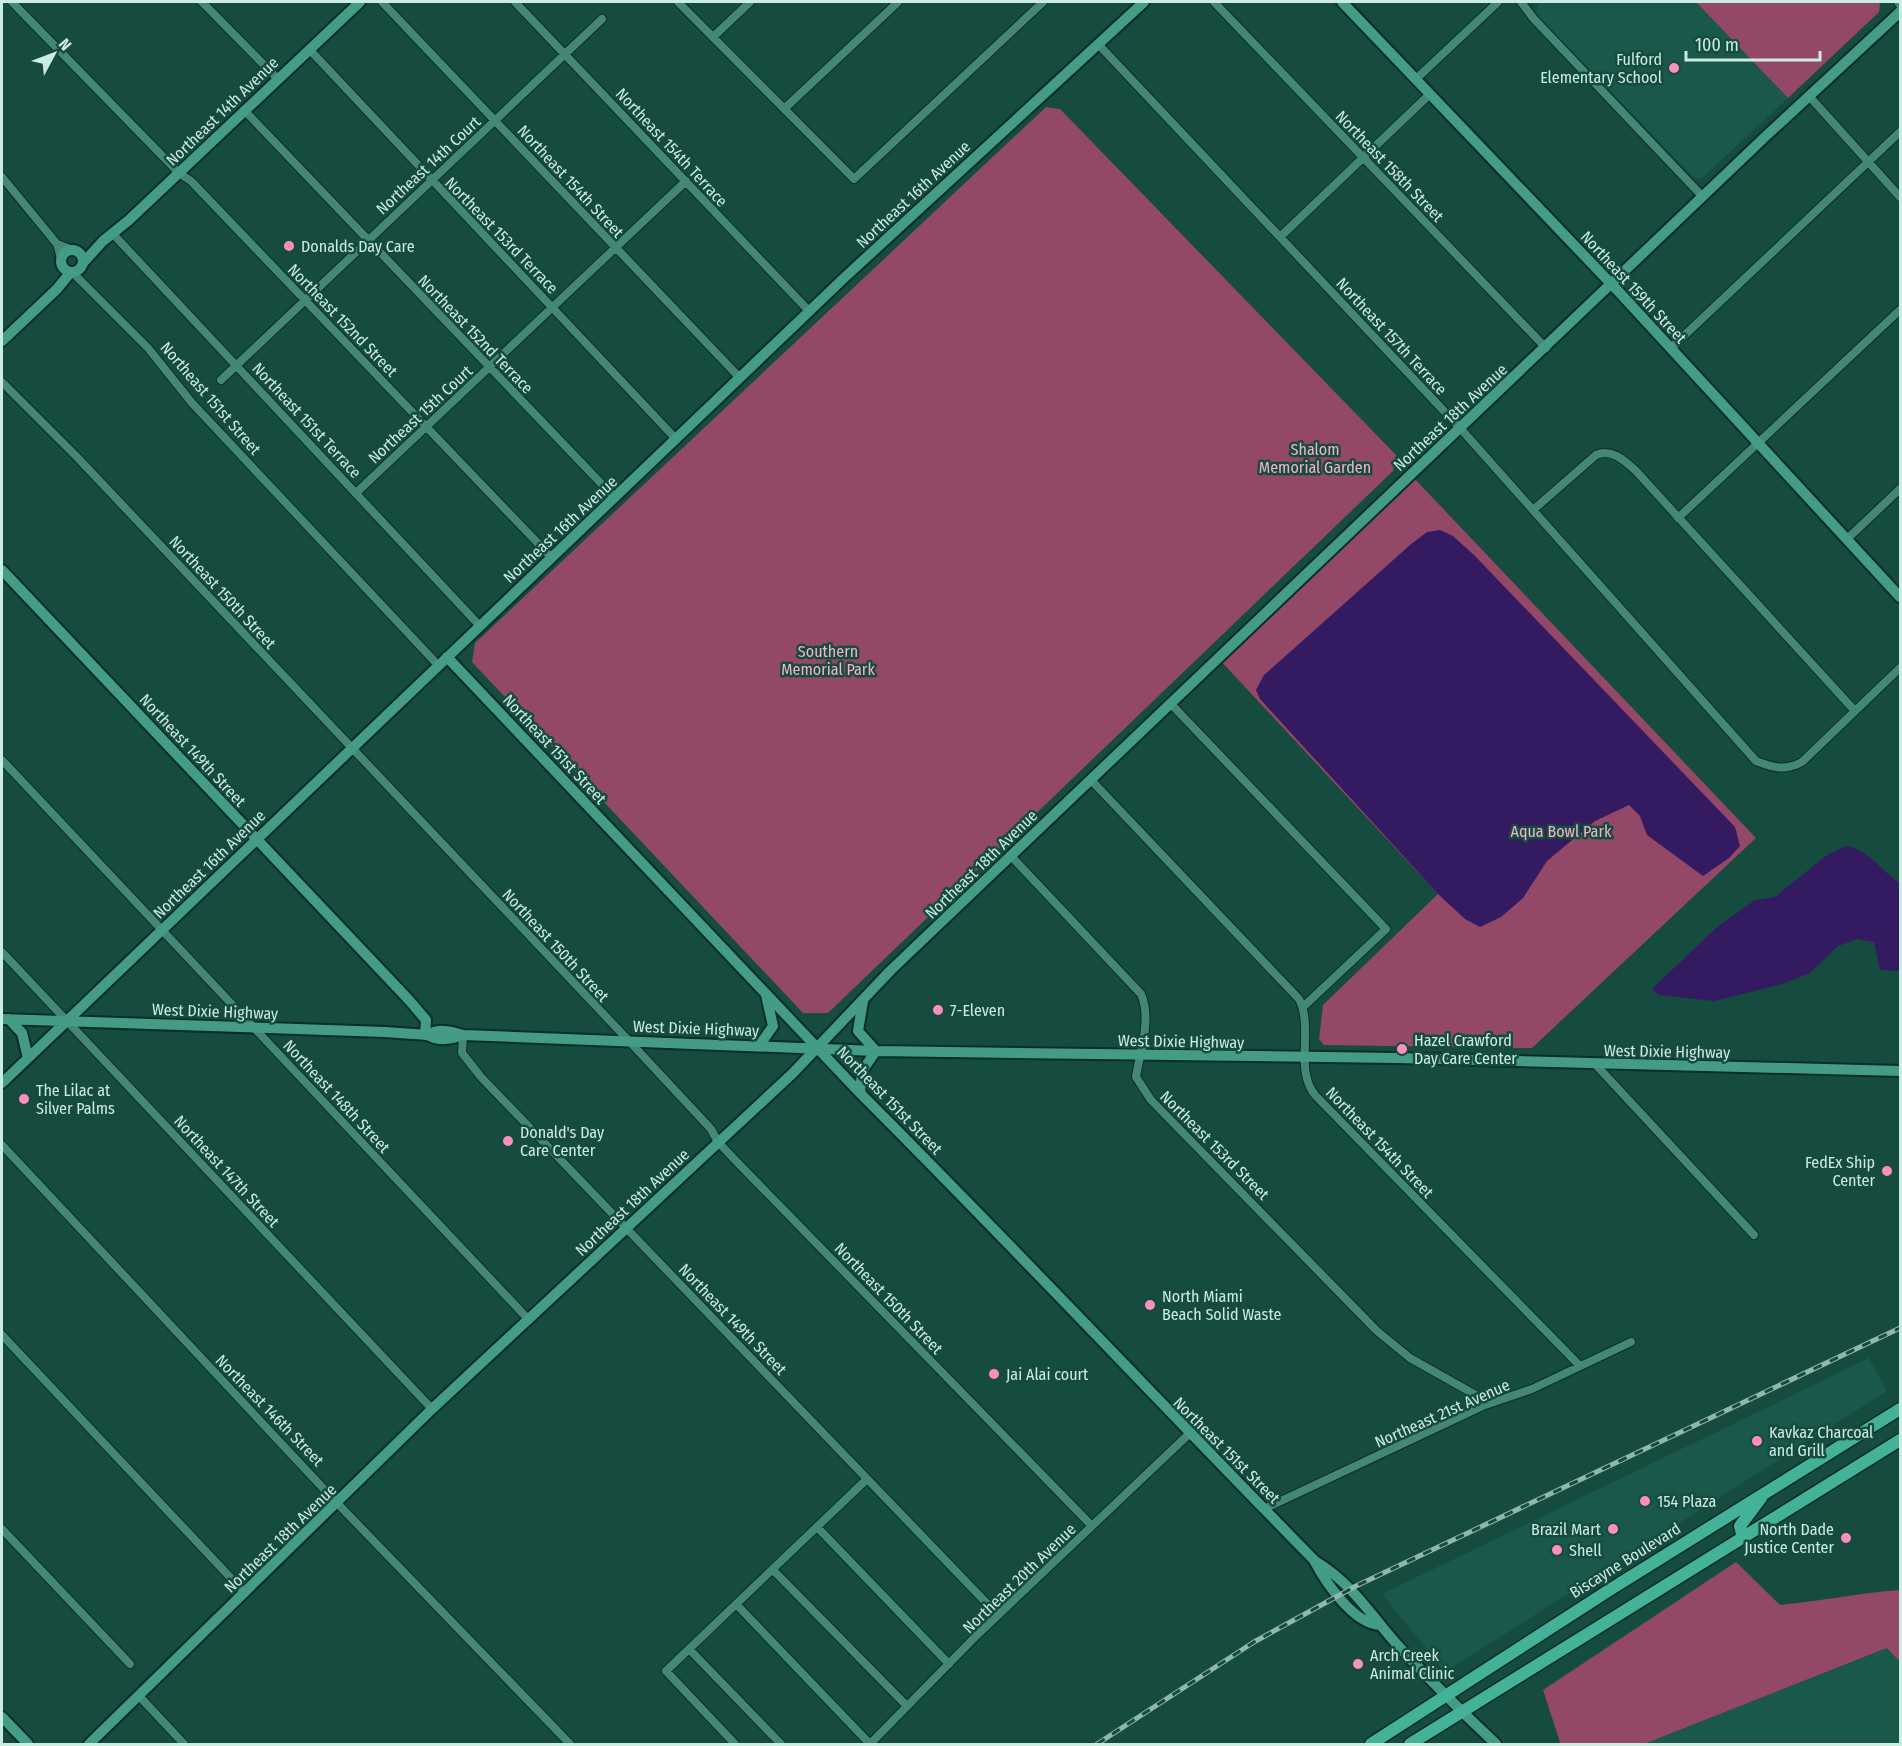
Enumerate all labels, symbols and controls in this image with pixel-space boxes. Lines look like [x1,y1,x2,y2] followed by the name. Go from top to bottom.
[24,24,84,84] north arrow
[1686,24,1820,62] scale bar
[1695,34,1739,56] text: 100 m
[55,35,75,54] text: N
[1540,50,1662,87] place label: Fulford Elementary School
[162,53,282,170] street label: Northeast 14th Avenue
[1667,61,1681,75] marker: Fulford Elementary School
[612,84,731,211] street label: Northeast 154th Terrace
[1332,107,1448,226] street label: Northeast 158th Street
[372,112,485,219] street label: Northeast 14th Court
[514,121,628,242] street label: Northeast 154th Street
[853,137,974,252] street label: Northeast 16th Avenue
[441,173,562,297] street label: Northeast 153rd Terrace
[1577,227,1691,348] street label: Northeast 159th Street
[301,237,415,256] place label: Donalds Day Care
[282,239,296,253] marker: Donalds Day Care
[284,260,402,381] street label: Northeast 152nd Street
[414,271,537,398] street label: Northeast 152nd Terrace
[1332,274,1451,399] street label: Northeast 157th Terrace
[157,338,265,459] street label: Northeast 151st Street
[248,359,365,482] street label: Northeast 151st Terrace
[1390,360,1511,475] street label: Northeast 18th Avenue
[364,361,477,467] street label: Northeast 15th Court
[1259,440,1371,477] park label: Shalom Memorial Garden
[500,472,621,587] street label: Northeast 16th Avenue
[165,532,280,653] street label: Northeast 150th Street
[781,642,875,679] park label: Southern Memorial Park
[136,690,250,811] street label: Northeast 149th Street
[499,691,611,809] street label: Northeast 151st Street
[149,806,269,923] street label: Northeast 16th Avenue
[921,806,1041,923] street label: Northeast 18th Avenue
[1510,822,1612,841] park label: Aqua Bowl Park
[498,885,613,1006] street label: Northeast 150th Street
[152,1000,279,1023] street label: West Dixie Highway
[950,1001,1005,1020] place label: 7-Eleven
[931,1003,945,1017] marker: 7-Eleven
[633,1017,760,1040] street label: West Dixie Highway
[1118,1031,1245,1052] street label: West Dixie Highway
[1414,1031,1517,1068] place label: Hazel Crawford Day Care Center
[279,1036,394,1157] street label: Northeast 148th Street
[1604,1041,1731,1062] street label: West Dixie Highway
[833,1042,947,1159] street label: Northeast 151st Street
[1395,1042,1409,1056] marker: Hazel Crawford Day Care Center
[36,1081,115,1118] place label: The Lilac at Silver Palms
[1322,1083,1438,1202] street label: Northeast 154th Street
[1156,1087,1274,1204] street label: Northeast 153rd Street
[17,1092,31,1106] marker: The Lilac at Silver Palms
[170,1112,284,1232] street label: Northeast 147th Street
[520,1123,605,1160] place label: Donald's Day Care Center
[501,1134,515,1148] marker: Donald's Day Care Center
[572,1145,693,1260] street label: Northeast 18th Avenue
[1805,1153,1875,1190] place label: FedEx Ship Center
[1880,1164,1894,1178] marker: FedEx Ship Center
[831,1239,947,1359] street label: Northeast 150th Street
[675,1260,791,1379] street label: Northeast 149th Street
[1162,1287,1281,1324] place label: North Miami Beach Solid Waste
[1143,1298,1157,1312] marker: North Miami Beach Solid Waste
[212,1351,328,1471] street label: Northeast 146th Street
[1006,1365,1089,1384] place label: Jai Alai court
[987,1367,1001,1381] marker: Jai Alai court
[1372,1375,1513,1452] street label: Northeast 21st Avenue
[1169,1393,1284,1508] street label: Northeast 151st Street
[1769,1423,1873,1460] place label: Kavkaz Charcoal and Grill
[1750,1434,1764,1448] marker: Kavkaz Charcoal and Grill
[220,1480,340,1597] street label: Northeast 18th Avenue
[1657,1492,1716,1511] place label: 154 Plaza
[1638,1494,1652,1508] marker: 154 Plaza
[1566,1519,1684,1602] street label: Biscayne Boulevard
[959,1520,1080,1637] street label: Northeast 20th Avenue
[1531,1520,1602,1539] place label: Brazil Mart
[1744,1520,1834,1557] place label: North Dade Justice Center
[1606,1522,1620,1536] marker: Brazil Mart
[1839,1531,1853,1545] marker: North Dade Justice Center
[1569,1541,1602,1560] place label: Shell
[1550,1543,1564,1557] marker: Shell
[1370,1646,1455,1683] place label: Arch Creek Animal Clinic
[1351,1657,1365,1671] marker: Arch Creek Animal Clinic

